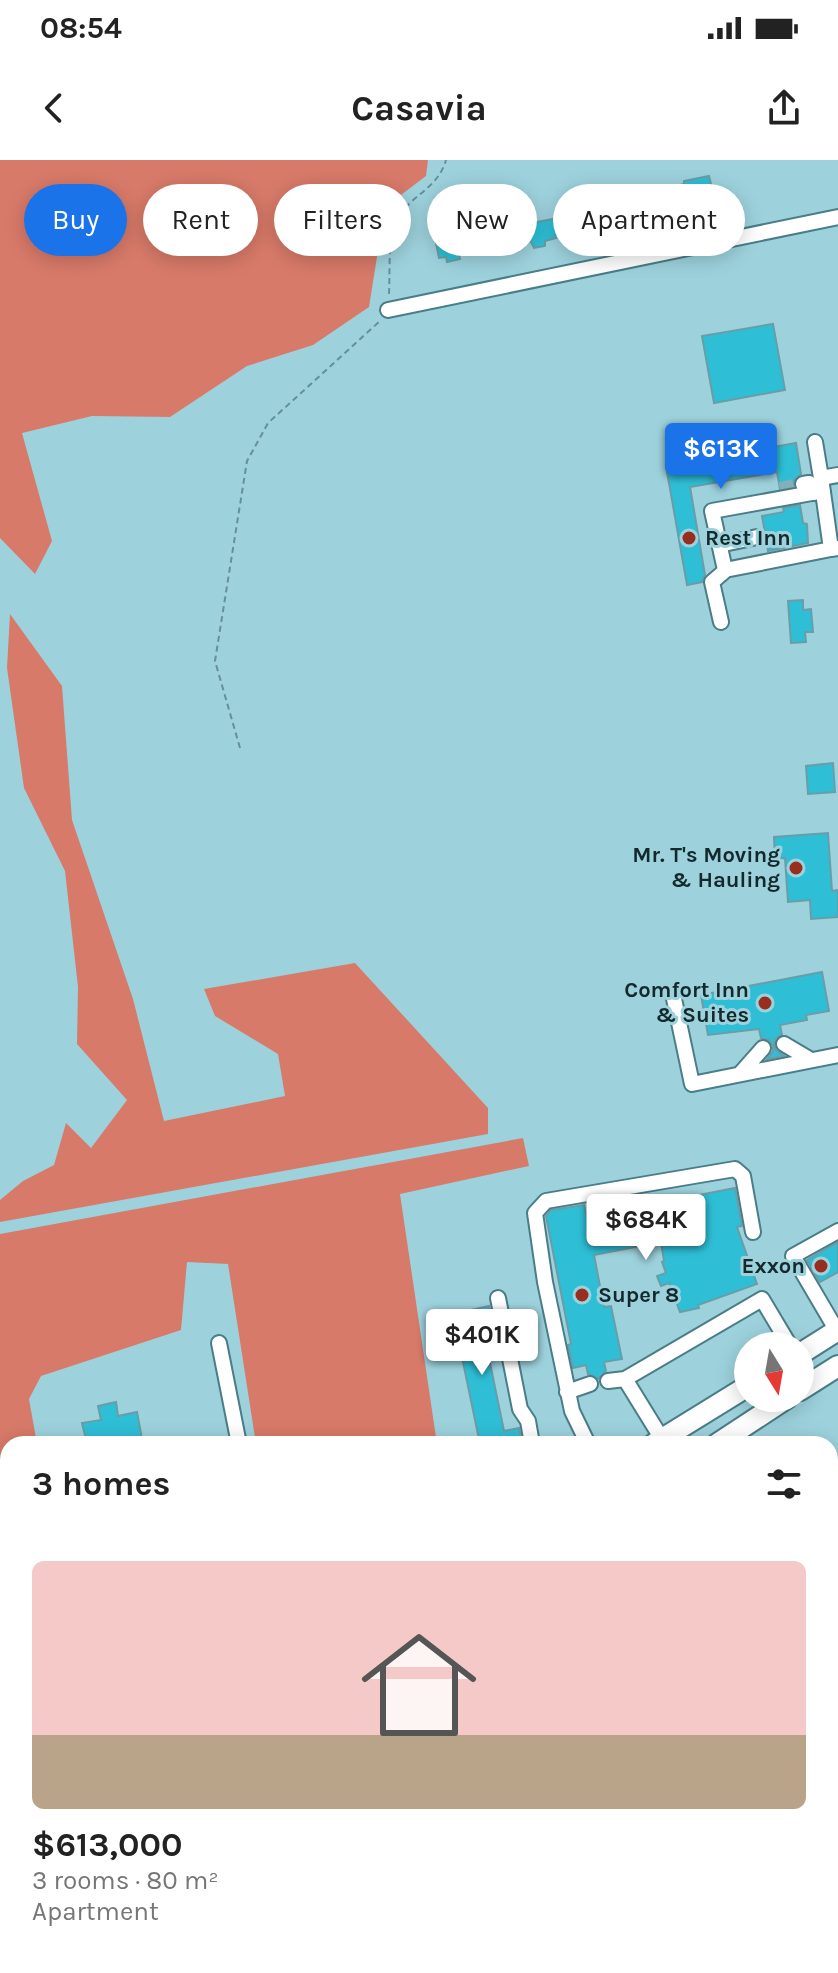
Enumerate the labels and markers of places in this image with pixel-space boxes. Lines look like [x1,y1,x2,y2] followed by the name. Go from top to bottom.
[665,423,777,491] pin: $613K
[705,525,791,551] place label: Rest Inn
[680,529,698,547] marker: Rest Inn
[632,842,780,893] place label: Mr. T's Moving & Hauling
[787,859,805,877] marker: Mr. T's Moving & Hauling
[624,977,749,1028] place label: Comfort Inn & Suites
[756,994,774,1012] marker: Comfort Inn & Suites
[590,1194,702,1262] pin: $684K
[742,1253,805,1279] place label: Exxon
[812,1257,830,1275] marker: Exxon
[598,1282,679,1308] place label: Super 8
[573,1286,591,1304] marker: Super 8
[426,1309,538,1377] pin: $401K

